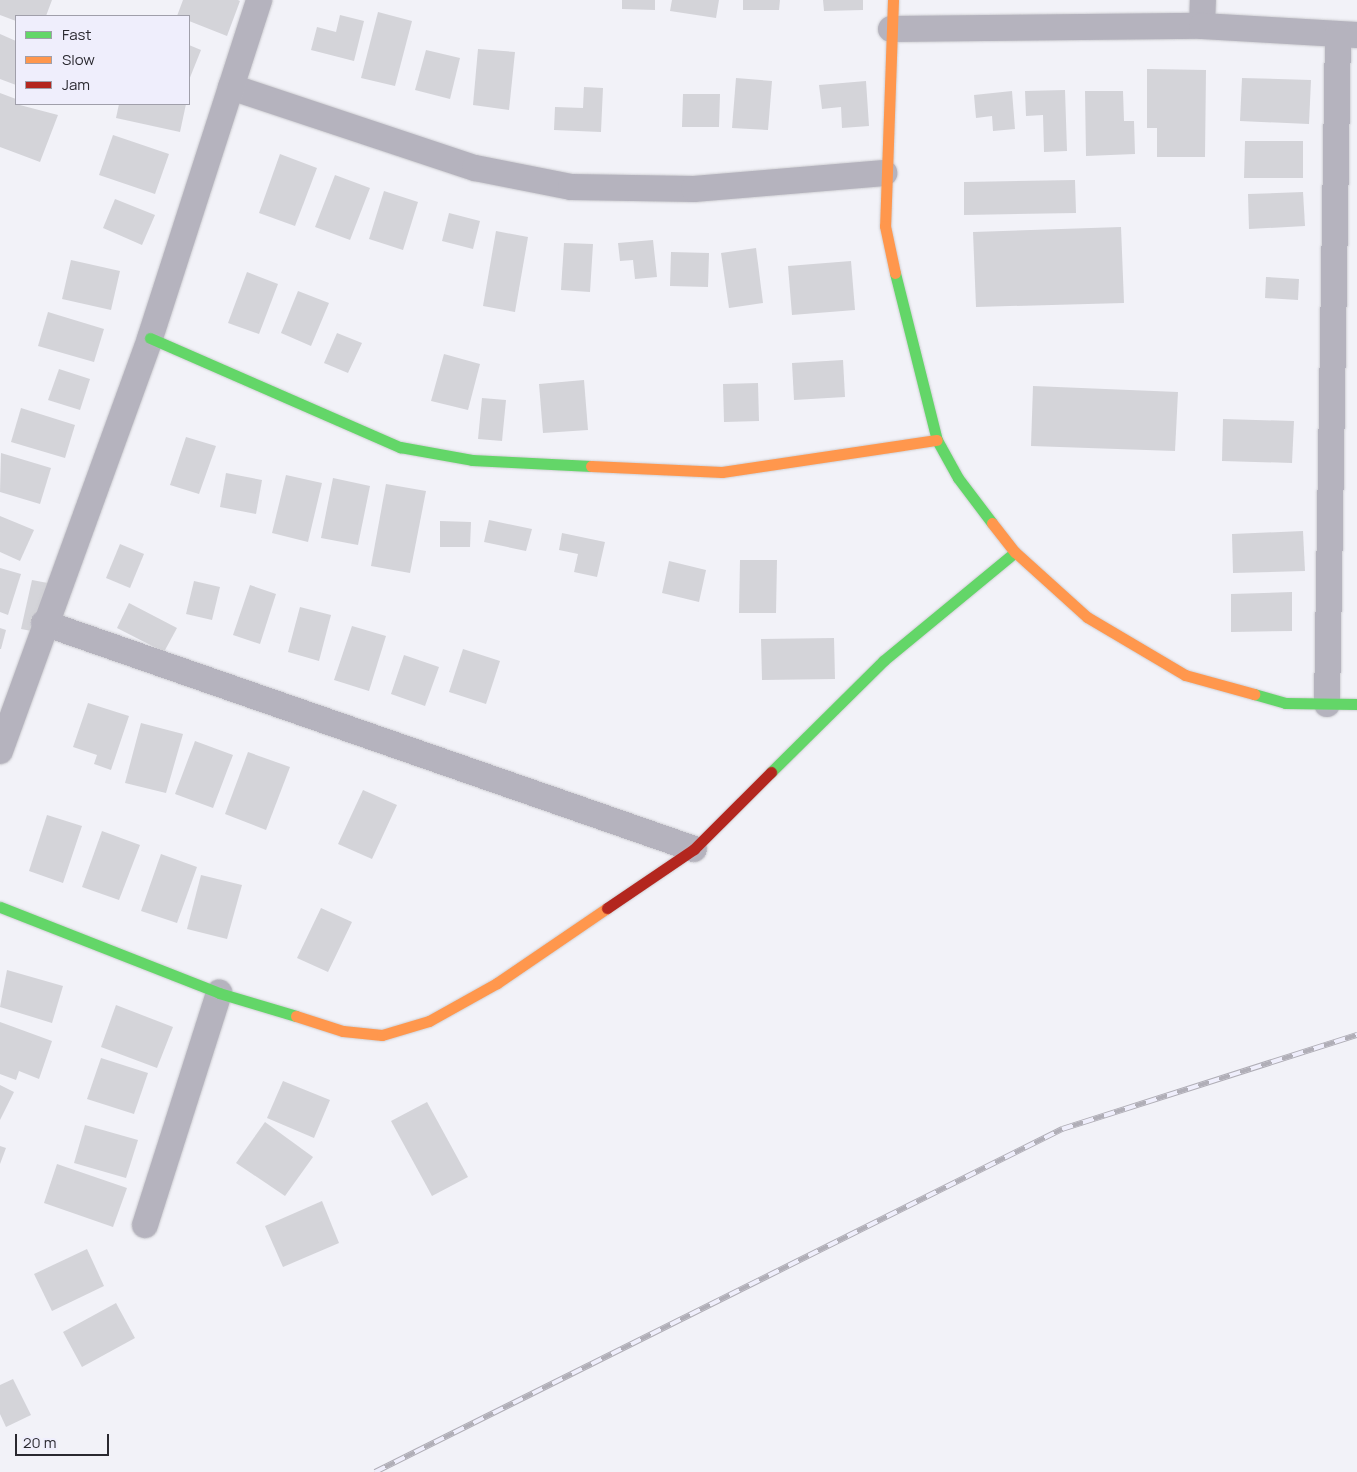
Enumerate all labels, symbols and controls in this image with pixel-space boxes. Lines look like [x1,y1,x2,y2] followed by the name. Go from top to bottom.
[15,15,190,105] legend
[62,24,91,45] text: Fast
[62,49,95,70] text: Slow
[62,74,90,95] text: Jam
[18,1424,111,1456] scale bar
[23,1432,56,1453] text: 20 m

